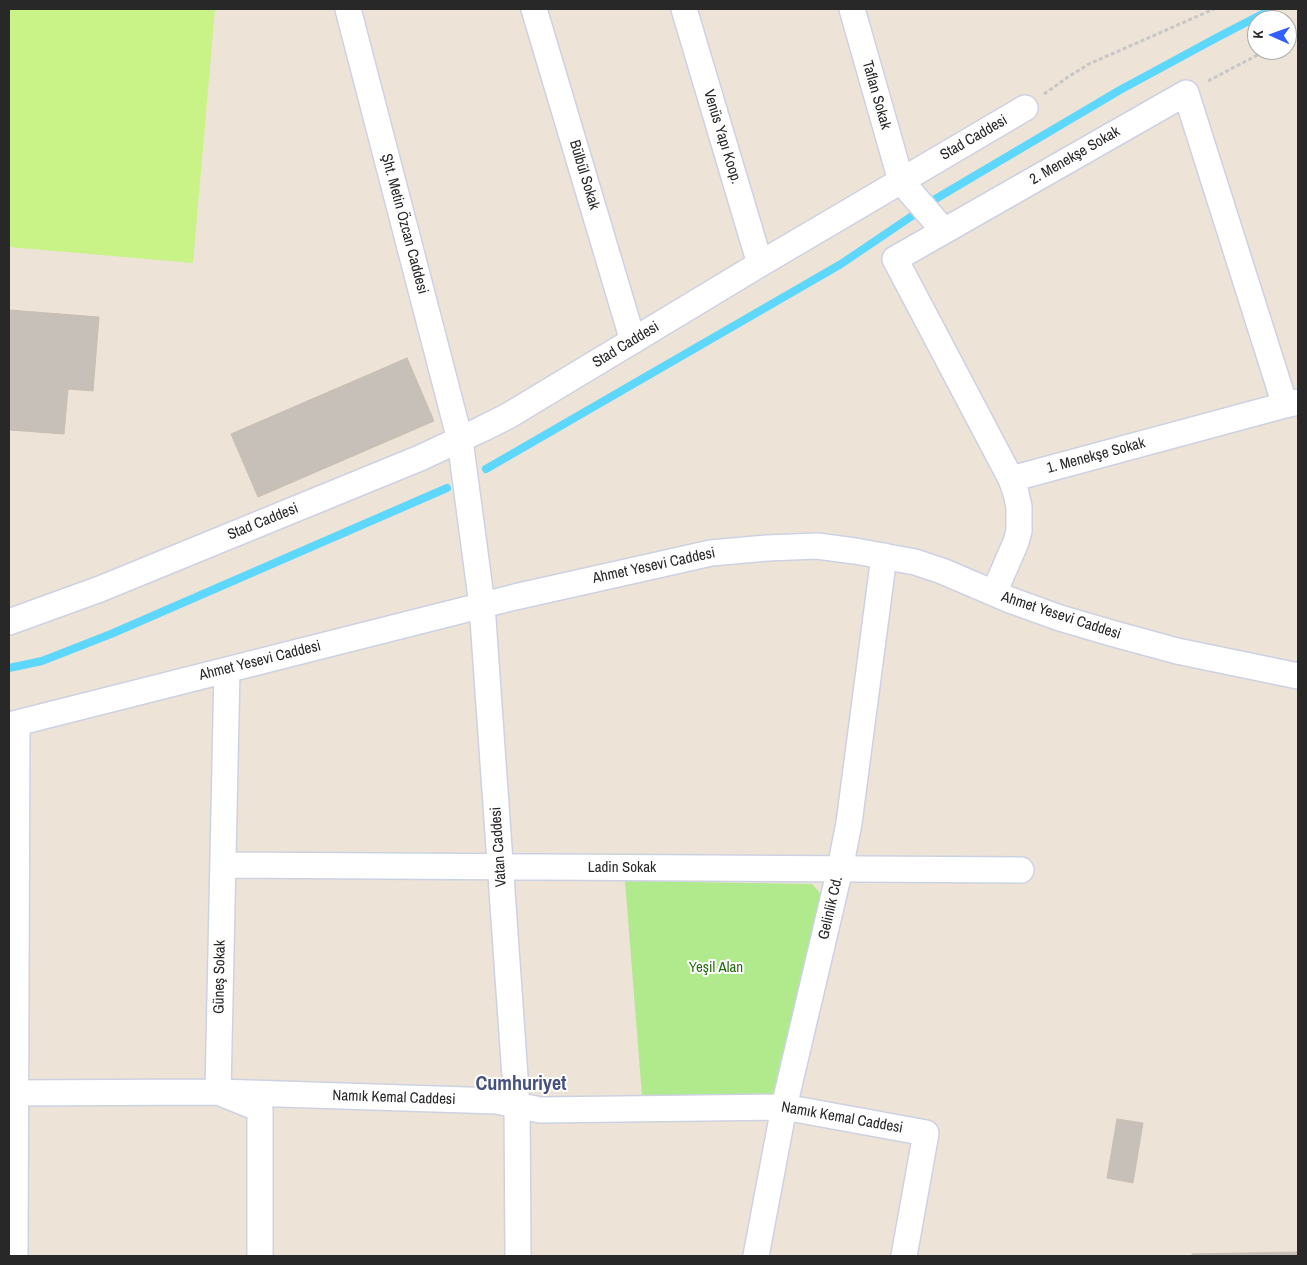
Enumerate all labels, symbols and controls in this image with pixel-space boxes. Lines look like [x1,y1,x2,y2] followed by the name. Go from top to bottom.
[1247,10,1297,60] north arrow
[1249,30,1267,39] text: K
[858,59,894,131] street label: Taflan Sokak
[699,88,745,186] street label: Venüs Yapı Koop.
[937,112,1011,164] street label: Stad Caddesi
[1027,123,1123,189] street label: 2. Menekşe Sokak
[565,138,603,212] street label: Bülbül Sokak
[377,152,431,296] street label: Şht. Metin Özcan Caddesi
[589,318,663,372] street label: Stad Caddesi
[1045,434,1147,478] street label: 1. Menekşe Sokak
[225,500,301,544] street label: Stad Caddesi
[591,544,717,588] street label: Ahmet Yesevi Caddesi
[999,588,1123,644] street label: Ahmet Yesevi Caddesi
[197,637,323,685] street label: Ahmet Yesevi Caddesi
[487,806,511,888] street label: Vatan Caddesi
[588,859,656,877] street label: Ladin Sokak
[815,875,847,941] street label: Gelinlik Cd.
[210,940,230,1014] street label: Güneş Sokak
[689,959,743,977] park label: Yeşil Alan
[475,1073,567,1097] district label: Cumhuriyet
[332,1087,456,1109] street label: Namık Kemal Caddesi
[780,1098,904,1138] street label: Namık Kemal Caddesi

